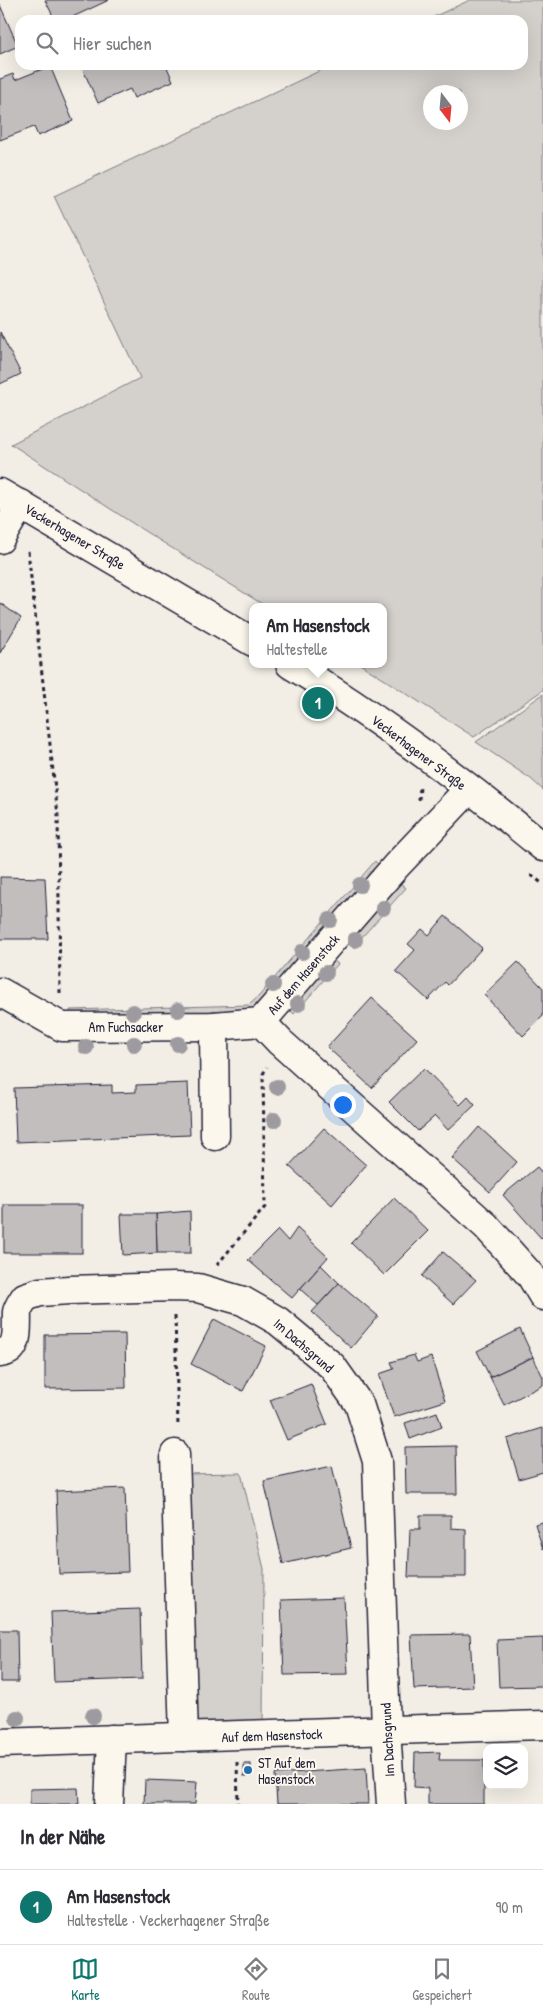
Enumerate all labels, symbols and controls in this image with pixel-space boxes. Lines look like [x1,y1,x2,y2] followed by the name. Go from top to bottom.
[15,15,528,70] search box
[33,29,61,57] icon: search
[73,30,152,56] text: Hier suchen
[423,85,468,130] north arrow
[21,498,129,575] street label: Veckerhagener Straße
[249,603,387,668] popup
[266,612,370,638] text: Am Hasenstock
[266,638,328,660] text: Haltestelle
[302,684,334,722] pin: 1
[367,710,471,795] street label: Veckerhagener Straße
[263,930,343,1018] street label: Auf dem Hasenstock
[89,1017,164,1036] street label: Am Fuchsacker
[330,1092,356,1118] your location
[269,1314,339,1378] street label: Im Dachsgrund
[376,1702,399,1777] street label: Im Dachsgrund
[221,1724,323,1746] street label: Auf dem Hasenstock
[483,1744,528,1789] map controls
[483,1744,528,1789] button: layers
[258,1753,315,1788] place label: ST Auf dem Hasenstock
[242,1764,254,1776] marker: ST Auf dem Hasenstock
[20,1822,105,1851] text: In der Nähe
[67,1883,170,1909] text: Am Hasenstock
[33,1896,39,1918] text: 1
[495,1896,523,1918] text: 90 m
[67,1909,270,1931] text: Haltestelle · Veckerhagener Straße
[71,1955,100,2004] tab: Karte
[242,1955,270,2004] tab: Route
[412,1955,472,2004] tab: Gespeichert

